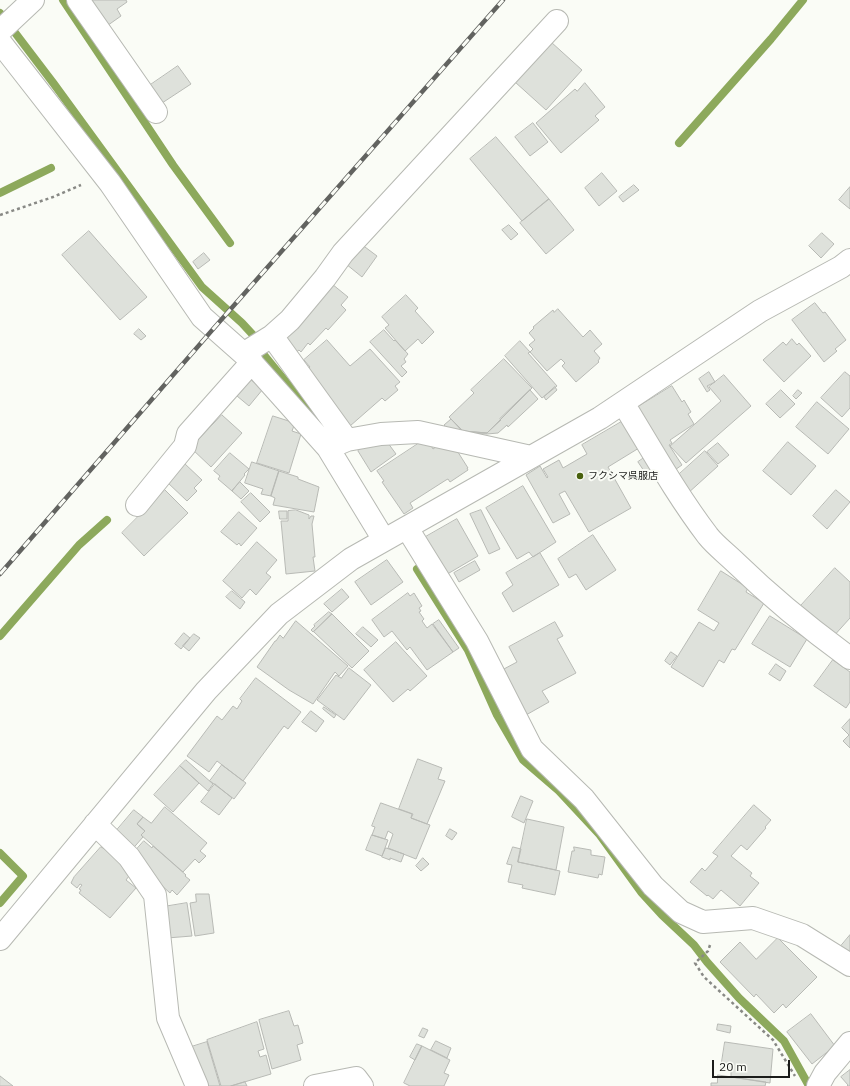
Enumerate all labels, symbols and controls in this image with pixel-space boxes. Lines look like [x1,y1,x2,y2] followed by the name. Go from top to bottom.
[588,470,658,482] place label: フクシマ呉服店
[575,471,585,481] marker: フクシマ呉服店
[714,1052,792,1078] scale bar
[719,1059,747,1074] text: 20 m

